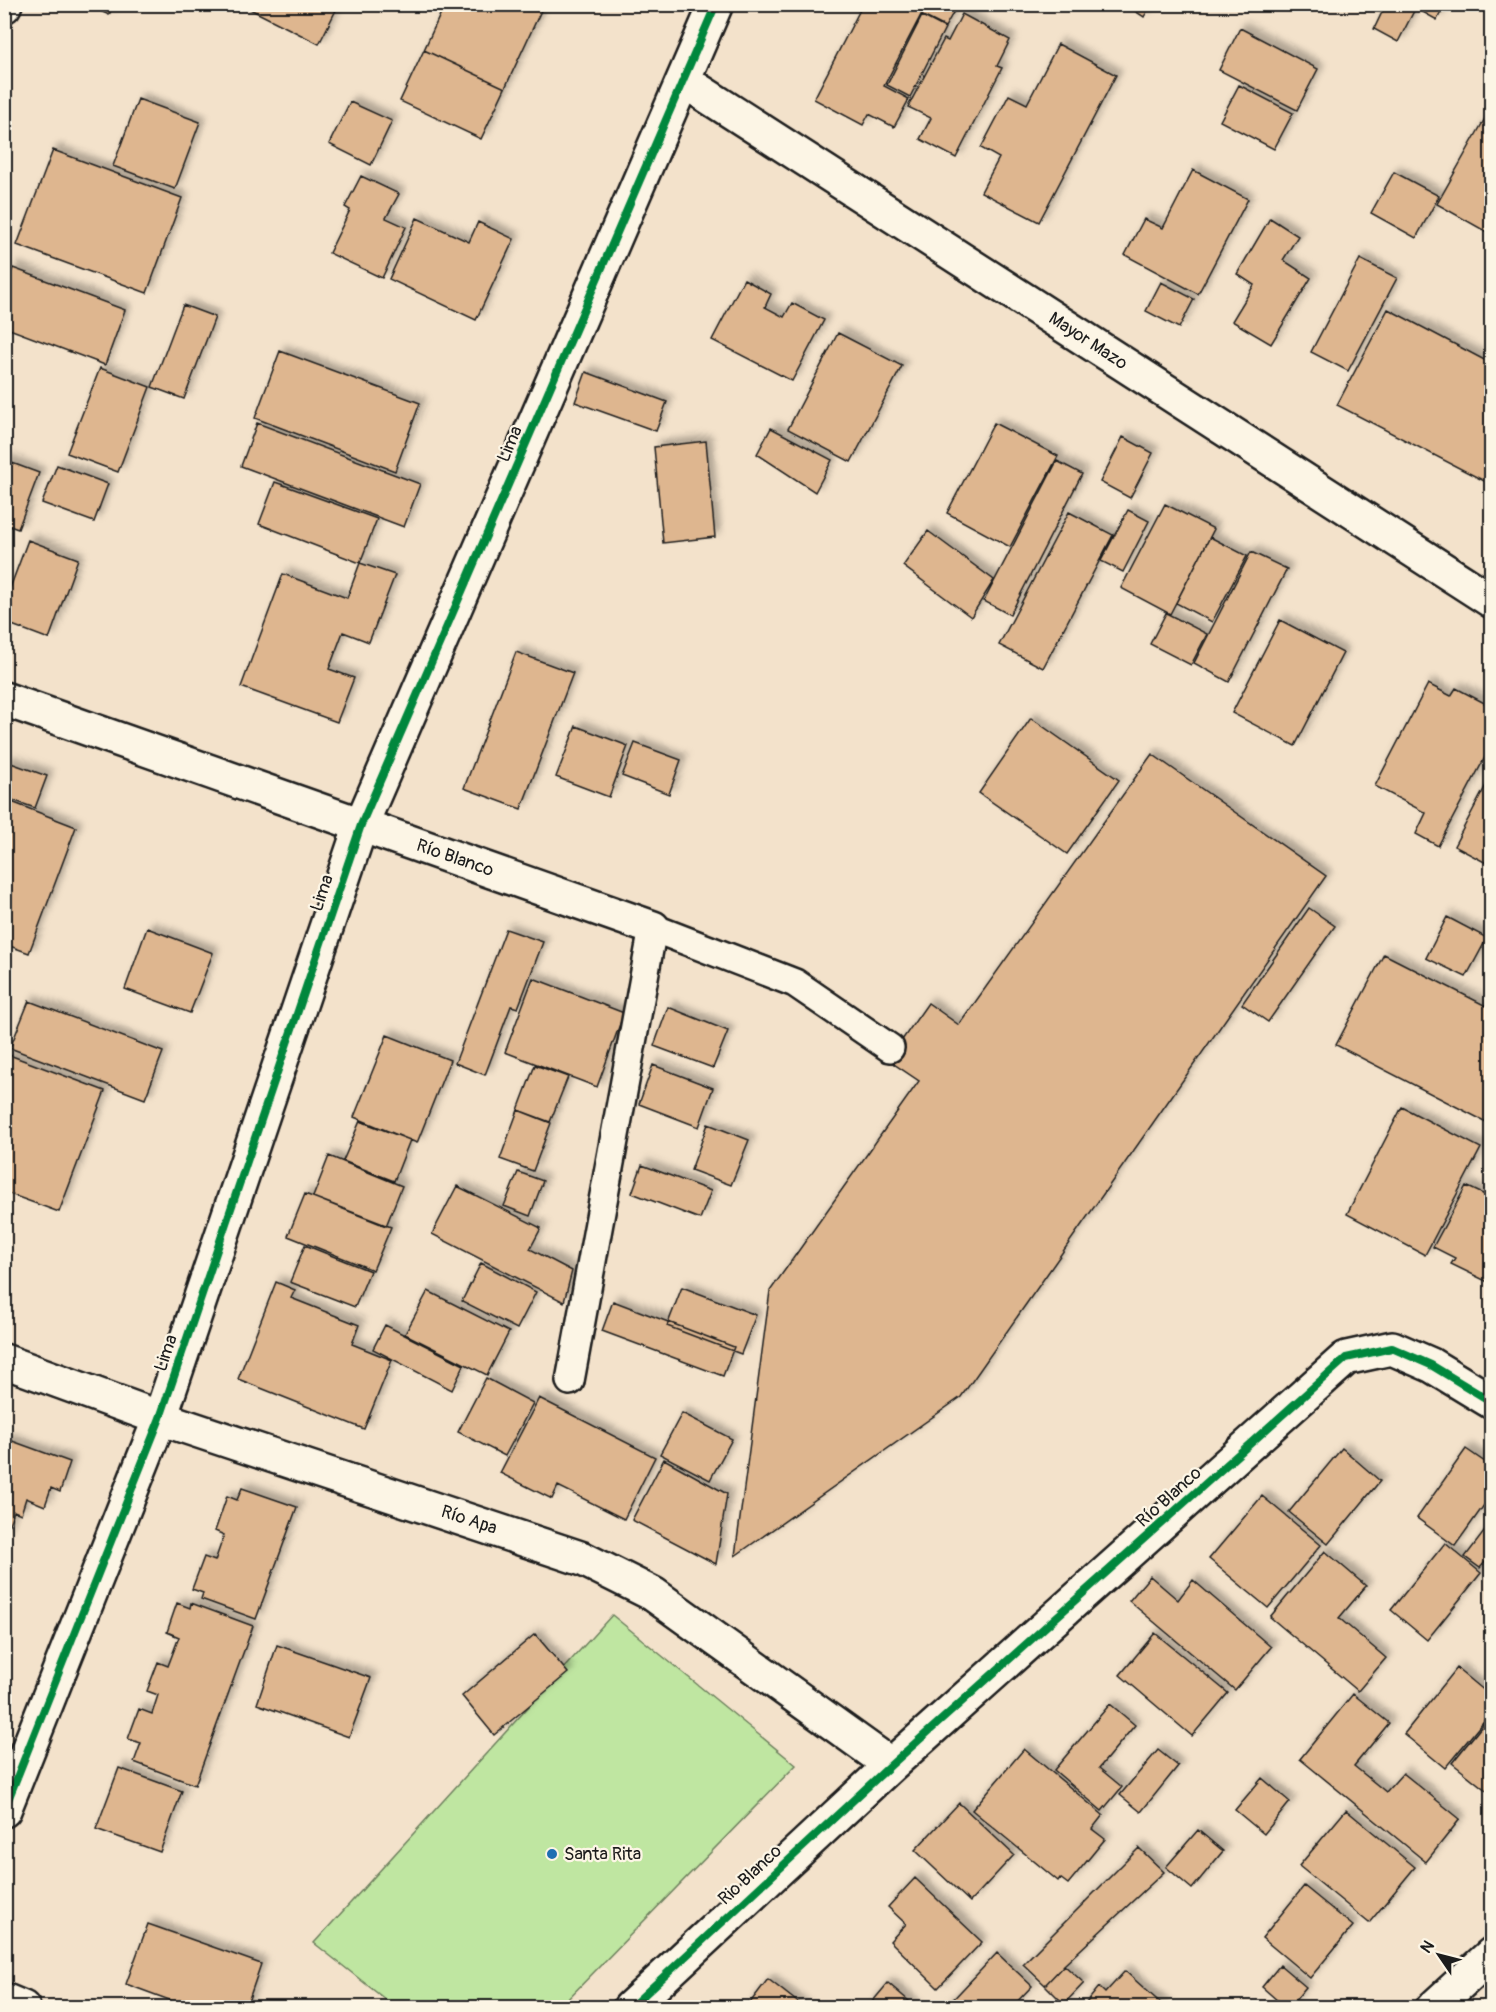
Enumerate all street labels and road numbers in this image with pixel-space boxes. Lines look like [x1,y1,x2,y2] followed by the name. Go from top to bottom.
[1044,307,1132,375] street label: Mayor Mazo
[492,422,528,466] street label: Lima
[413,834,497,882] street label: Río Blanco
[305,872,339,914] street label: Lima
[149,1332,183,1374] street label: Lima
[1131,1461,1207,1532] street label: Río Blanco
[438,1500,500,1540] street label: Río Apa
[713,1840,787,1910] street label: Rio Blanco

